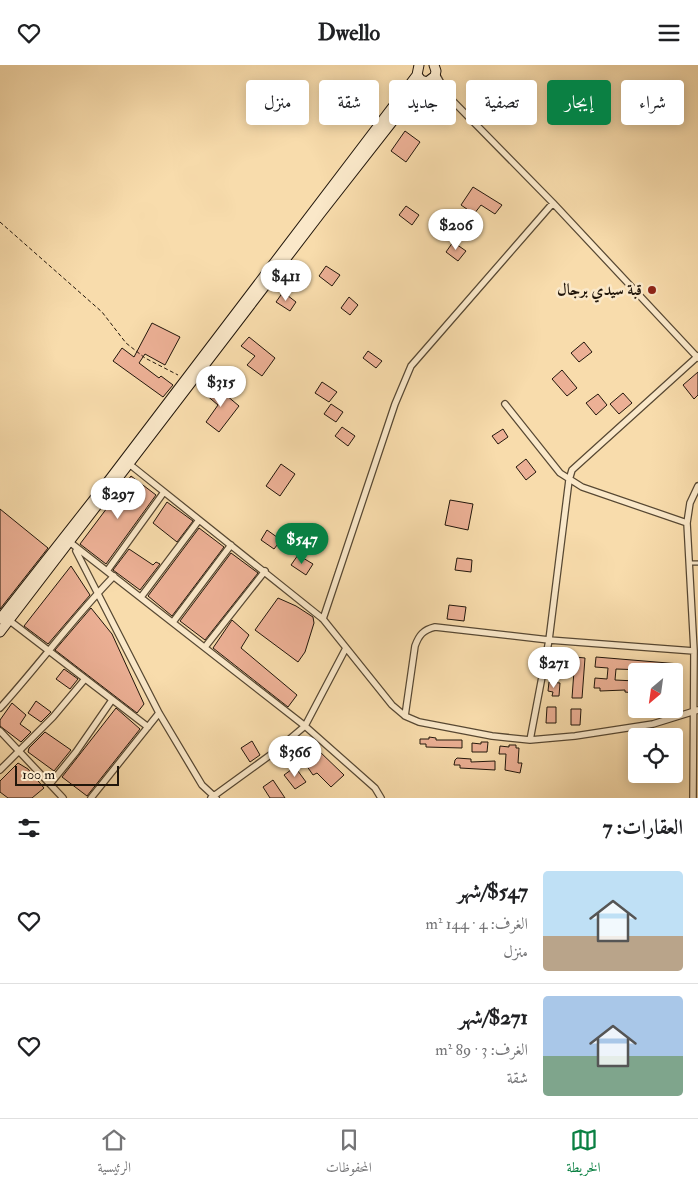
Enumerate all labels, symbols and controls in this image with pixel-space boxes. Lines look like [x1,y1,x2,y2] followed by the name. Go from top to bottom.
[15,19,43,47] icon: heart
[318,19,380,47] text: Dwello
[655,19,683,47] icon: menu
[246,80,309,125] chip: منزل
[319,80,379,125] chip: شقة
[389,80,456,125] chip: جديد
[466,80,537,125] chip: تصفية
[547,80,611,125] chip: إيجار
[621,80,684,125] chip: شراء
[426,209,486,251] pin: $206
[439,215,473,235] text: $206
[256,259,316,302] pin: $411
[271,266,301,286] text: $411
[557,280,642,303] place label: قبة سيدي برجال
[646,284,658,296] marker: قبة سيدي برجال
[191,365,251,408] pin: $315
[207,372,235,392] text: $315
[88,477,148,520] pin: $297
[102,484,134,504] text: $297
[272,523,332,565] pin: $547
[286,529,318,549] text: $547
[524,647,584,689] pin: $271
[539,653,569,673] text: $271
[628,663,682,717] north arrow
[628,663,683,783] map controls
[628,728,683,783] button: locate
[265,735,325,778] pin: $366
[279,742,311,762] text: $366
[15,763,119,786] scale bar
[22,766,55,783] text: 100 m
[15,814,43,842] icon: filters
[603,814,683,841] text: العقارات: 7
[457,878,528,905] text: $547/شهر
[583,891,643,951] icon: home
[15,907,43,935] icon: heart
[426,914,528,934] text: الغرف: 4 · 144 m²
[503,942,528,962] text: منزل
[459,1004,528,1031] text: $271/شهر
[583,1016,643,1076] icon: home
[15,1032,43,1060] icon: heart
[435,1040,528,1060] text: الغرف: 3 · 89 m²
[507,1068,528,1088] text: شقة
[97,1126,131,1181] tab: الرئيسية
[326,1126,372,1181] tab: المحفوظات
[567,1126,601,1181] tab: الخريطة

